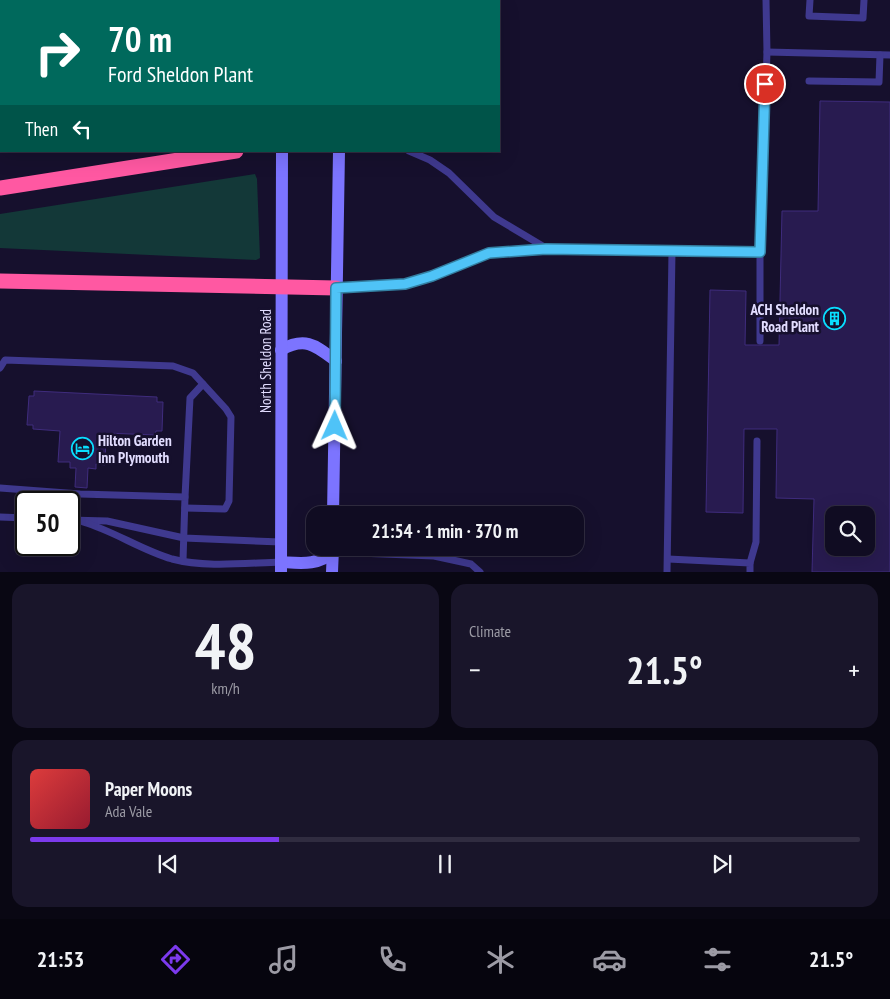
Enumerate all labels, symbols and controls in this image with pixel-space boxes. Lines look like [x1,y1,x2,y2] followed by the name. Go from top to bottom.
[108,16,172,62] text: 70 m
[25,20,90,85] icon: right
[108,60,253,88] text: Ford Sheldon Plant
[744,63,786,105] pin
[751,70,779,98] icon: arrive
[68,115,96,143] icon: left
[25,117,58,141] text: Then
[749,300,820,336] place label: ACH Sheldon Road Plant
[823,306,847,330] building icon: ACH Sheldon Road Plant
[256,309,275,413] street label: North Sheldon Road
[308,399,360,451] position arrow
[98,431,172,467] place label: Hilton Garden Inn Plymouth
[70,437,94,461] hotel icon: Hilton Garden Inn Plymouth
[15,491,80,556] speed limit sign: 50
[825,506,875,556] map controls
[825,506,875,556] button: search
[372,519,518,543] text: 21:54 · 1 min · 370 m
[194,603,257,687] text: 48
[469,621,511,641] text: Climate
[626,645,703,694] text: 21.5°
[469,651,481,688] text: −
[848,651,860,688] text: +
[211,678,240,698] text: km/h
[105,777,192,801] text: Paper Moons
[105,801,152,821] text: Ada Vale
[154,850,182,878] icon: previous
[431,850,459,878] icon: pause
[708,850,736,878] icon: next
[158,942,193,977] icon: directions
[266,942,301,977] icon: music
[375,942,410,977] icon: phone
[483,942,518,977] icon: climate
[592,942,627,977] icon: car
[700,942,735,977] icon: filters
[37,945,84,973] text: 21:53
[809,945,853,973] text: 21.5°

